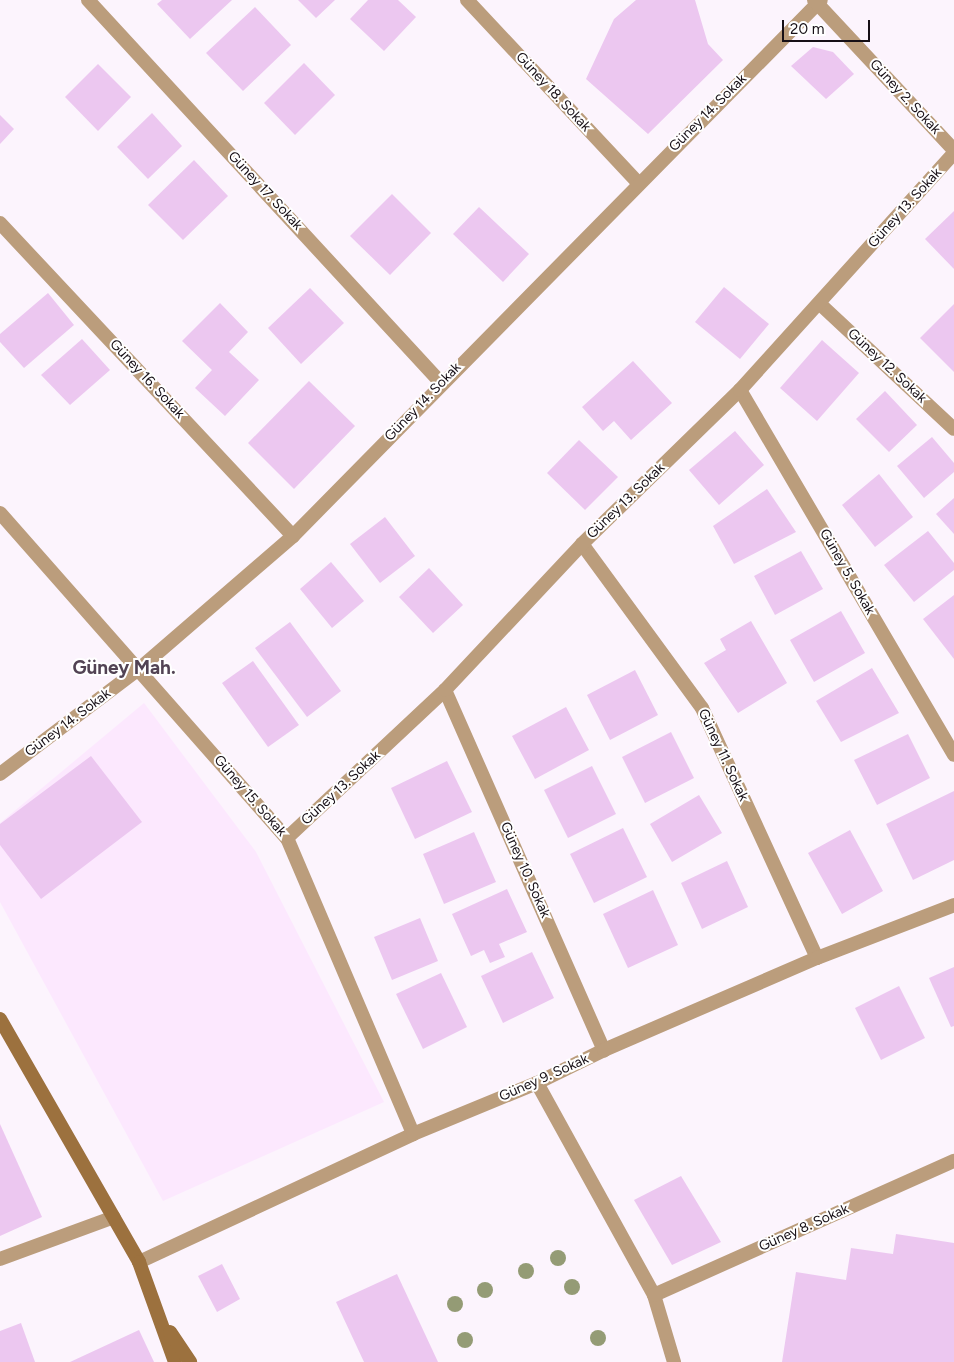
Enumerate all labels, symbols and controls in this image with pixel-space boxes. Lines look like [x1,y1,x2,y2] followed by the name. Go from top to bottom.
[784,10,872,42] scale bar
[790,20,824,38] text: 20 m
[512,49,594,135] street label: Güney 18. Sokak
[866,56,944,138] street label: Güney 2. Sokak
[666,71,750,155] street label: Güney 14. Sokak
[224,148,306,234] street label: Güney 17. Sokak
[865,165,945,251] street label: Güney 13. Sokak
[844,325,930,407] street label: Güney 12. Sokak
[106,336,188,422] street label: Güney 16. Sokak
[381,359,465,445] street label: Güney 14. Sokak
[584,460,668,542] street label: Güney 13. Sokak
[816,526,878,618] street label: Güney 5. Sokak
[72,657,176,679] district label: Güney Mah.
[22,685,114,761] street label: Güney 14. Sokak
[694,706,752,804] street label: Güney 11. Sokak
[298,747,384,829] street label: Güney 13. Sokak
[210,752,290,840] street label: Güney 15. Sokak
[496,820,554,920] street label: Güney 10. Sokak
[497,1051,591,1105] street label: Güney 9. Sokak
[756,1201,852,1255] street label: Güney 8. Sokak

